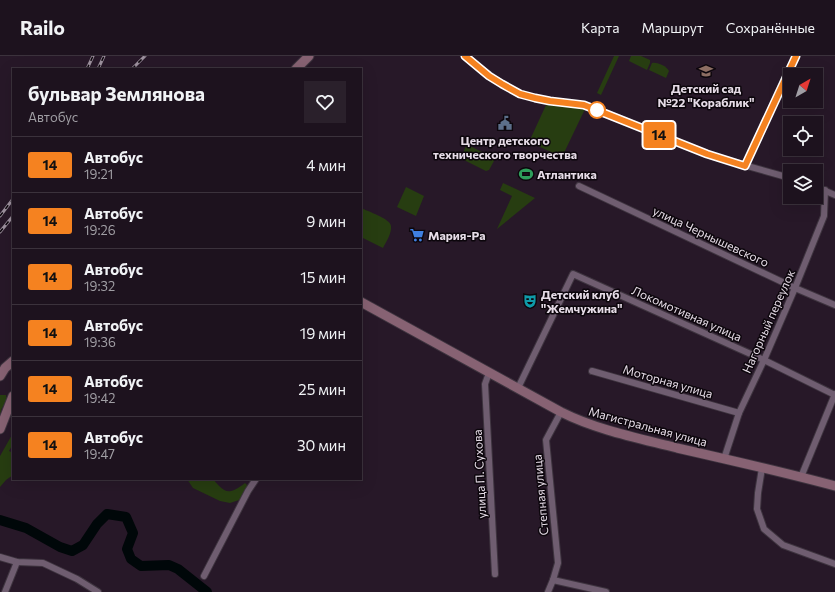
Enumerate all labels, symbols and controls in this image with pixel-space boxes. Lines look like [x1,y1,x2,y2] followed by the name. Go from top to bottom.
[20,16,65,39] text: Railo
[581,19,619,36] text: Карта
[641,19,704,36] text: Маршрут
[726,19,815,36] text: Сохранённые
[698,63,714,79] school or university icon: Детский сад №22 "Кораблик"
[783,68,823,108] north arrow
[783,68,823,204] map controls
[304,81,346,123] button: heart
[657,81,755,109] place label: Детский сад №22 "Кораблик"
[28,82,205,105] text: бульвар Землянова
[588,101,606,119] unlabelled marker
[28,109,78,125] text: Автобус
[497,115,513,131] public building icon: Центр детского технического творчества
[783,116,823,156] button: locate
[641,122,677,148] line badge: 14
[652,126,666,143] text: 14
[433,133,577,161] place label: Центр детского технического творчества
[84,148,143,166] text: Автобус
[43,156,57,173] text: 14
[306,156,346,174] text: 4 мин
[783,164,823,204] button: layers
[84,166,113,182] text: 19:21
[518,166,534,182] sports icon: Атлантика
[537,167,597,181] place label: Атлантика
[651,203,771,269] street label: улица Чернышевского
[84,204,143,222] text: Автобус
[43,212,57,229] text: 14
[306,212,346,230] text: 9 мин
[84,222,116,238] text: 19:26
[409,227,425,243] supermarket icon: Мария-Ра
[428,228,486,242] place label: Мария-Ра
[84,260,143,278] text: Автобус
[739,266,797,375] street label: Нагорный переулок
[43,268,57,285] text: 14
[300,268,346,286] text: 15 мин
[84,278,115,294] text: 19:32
[630,283,744,343] street label: Локомотивная улица
[541,287,622,315] place label: Детский клуб "Жемчужина"
[522,293,538,309] theatre icon: Детский клуб "Жемчужина"
[84,316,143,334] text: Автобус
[43,324,57,341] text: 14
[300,324,346,342] text: 19 мин
[84,334,116,350] text: 19:36
[621,361,715,401] street label: Моторная улица
[84,372,143,390] text: Автобус
[43,380,57,397] text: 14
[298,380,346,398] text: 25 мин
[84,390,115,406] text: 19:42
[587,403,709,449] street label: Магистральная улица
[84,428,143,446] text: Автобус
[470,429,488,519] street label: улица П. Сухова
[43,436,57,453] text: 14
[297,436,346,454] text: 30 мин
[84,446,115,462] text: 19:47
[529,454,551,536] street label: Степная улица

